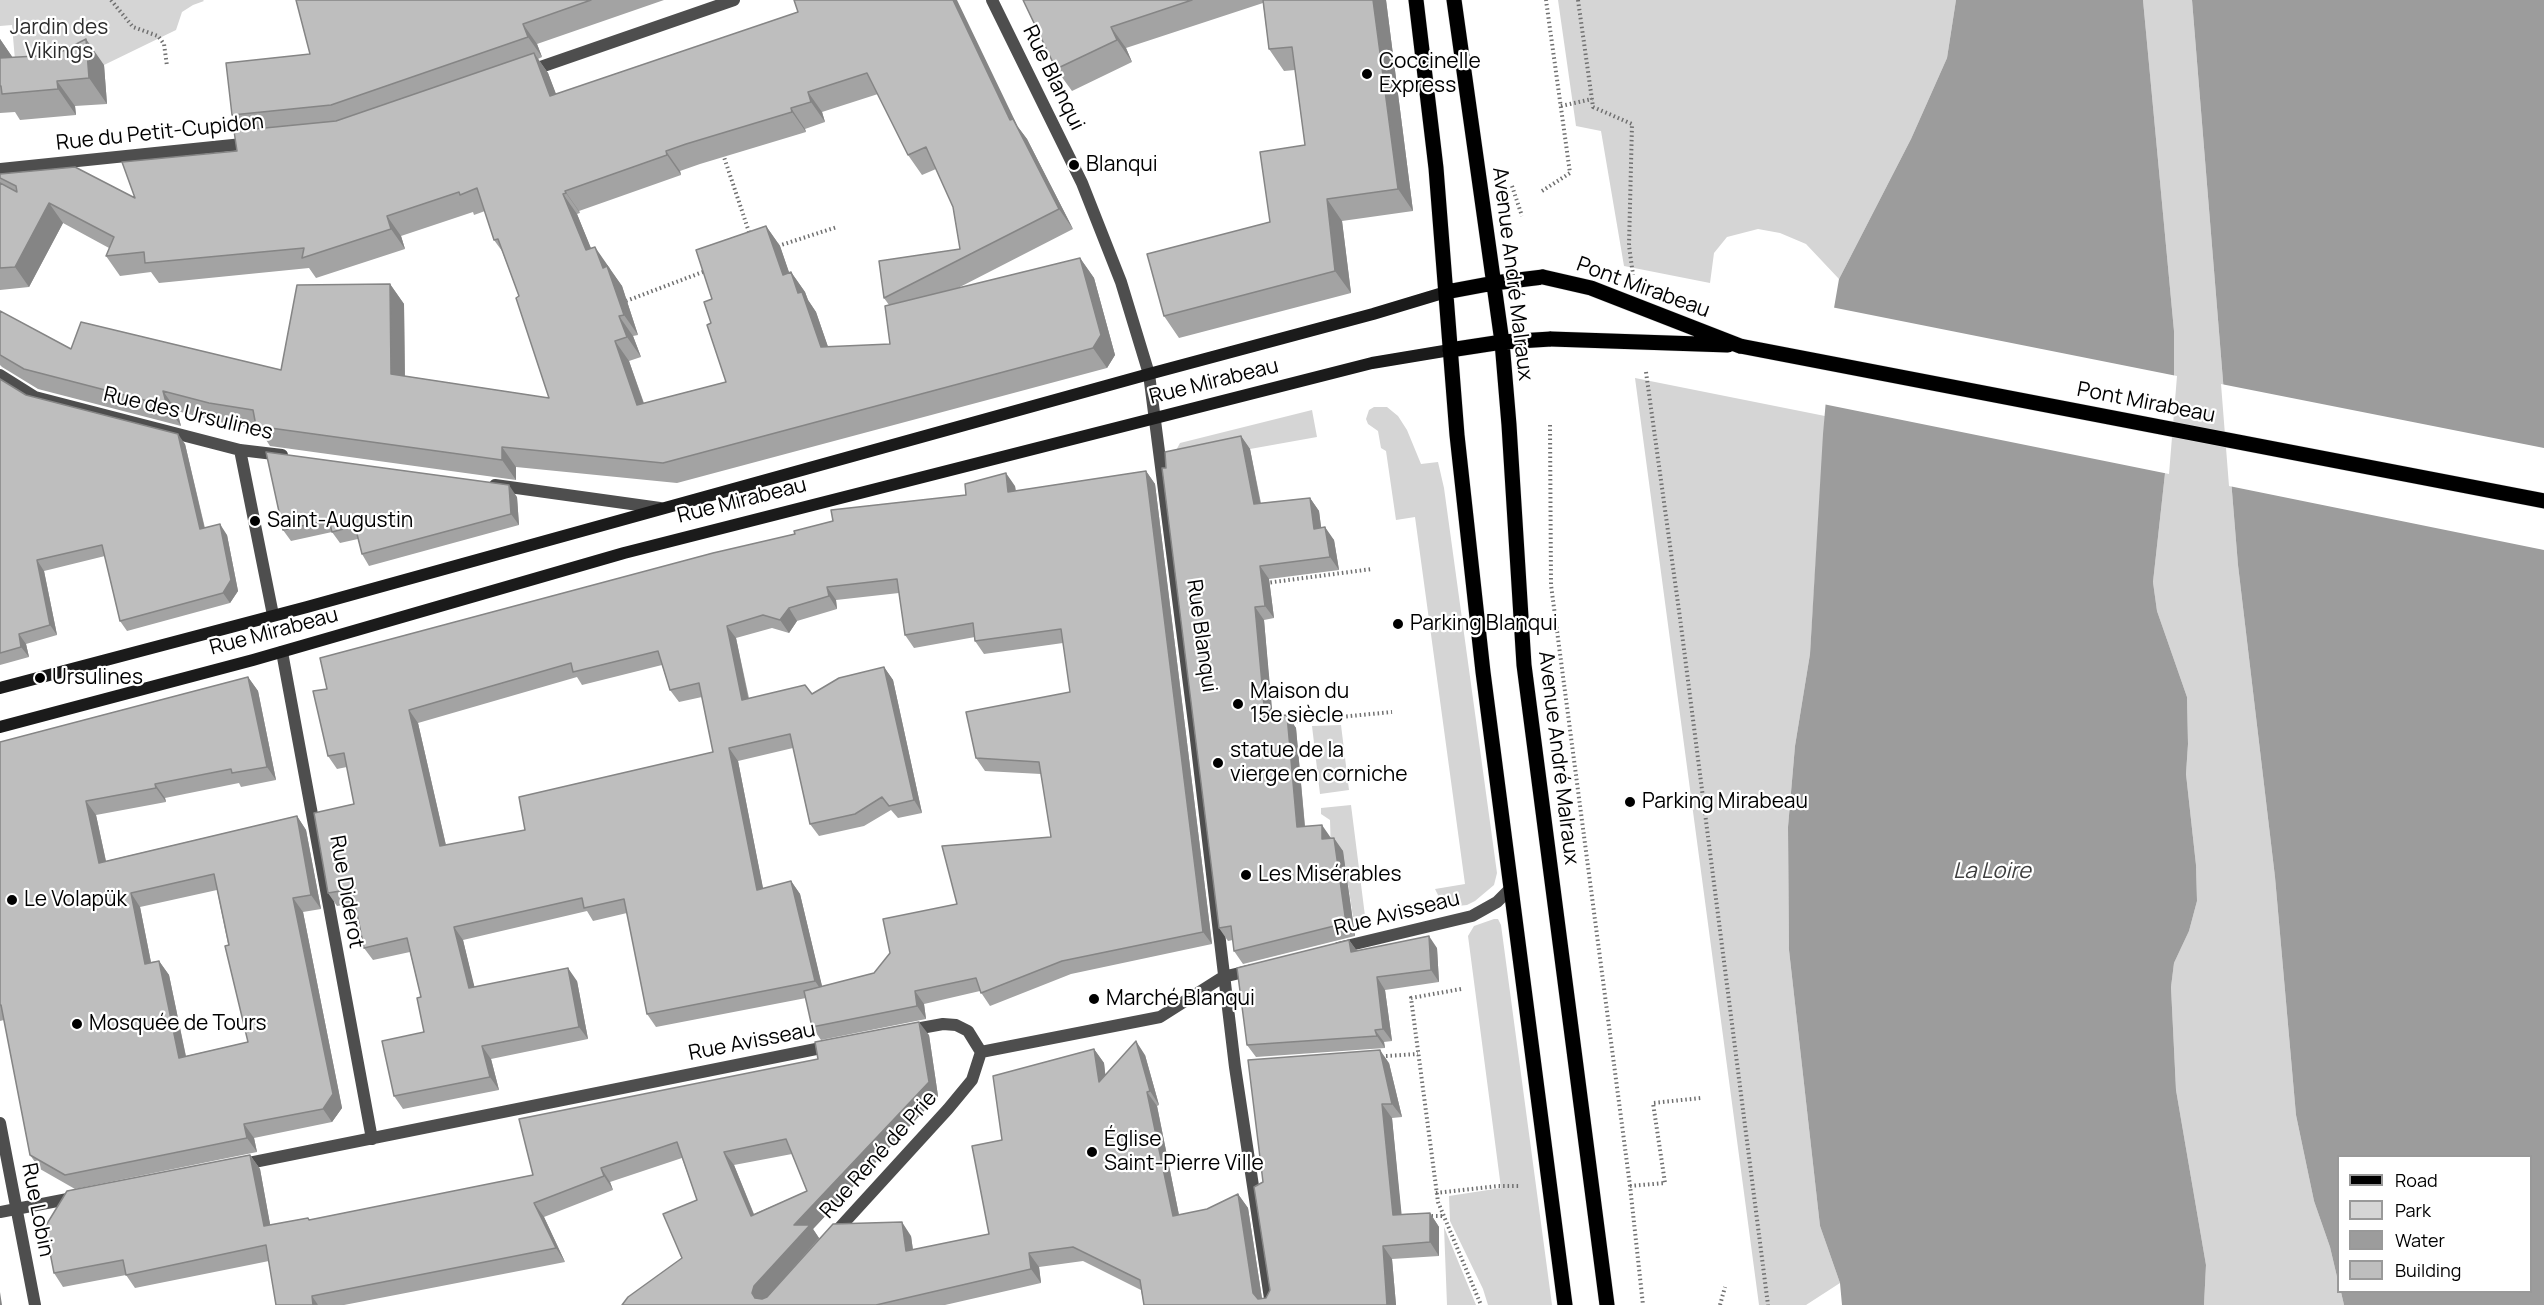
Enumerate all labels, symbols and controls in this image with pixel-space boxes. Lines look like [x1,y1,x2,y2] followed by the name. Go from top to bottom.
[10,15,108,65] park label: Jardin des Vikings
[1017,21,1089,135] street label: Rue Blanqui
[1379,49,1481,99] place label: Coccinelle Express
[1360,67,1374,81] marker: Coccinelle Express
[55,110,265,156] street label: Rue du Petit-Cupidon
[1086,152,1158,178] place label: Blanqui
[1067,158,1081,172] marker: Blanqui
[1486,166,1538,382] street label: Avenue André Malraux
[1573,252,1713,324] street label: Pont Mirabeau
[1147,354,1281,410] street label: Rue Mirabeau
[2075,377,2217,429] street label: Pont Mirabeau
[101,382,275,446] street label: Rue des Ursulines
[675,473,809,529] street label: Rue Mirabeau
[267,508,413,534] place label: Saint-Augustin
[248,514,262,528] marker: Saint-Augustin
[1181,578,1221,694] street label: Rue Blanqui
[207,603,341,661] street label: Rue Mirabeau
[1410,611,1558,637] place label: Parking Blanqui
[1391,617,1405,631] marker: Parking Blanqui
[1532,650,1584,866] street label: Avenue André Malraux
[52,665,143,691] place label: Ursulines
[33,671,47,685] marker: Ursulines
[1250,679,1349,729] place label: Maison du 15e siècle
[1231,697,1245,711] marker: Maison du 15e siècle
[1230,738,1408,788] place label: statue de la vierge en corniche
[1211,756,1225,770] marker: statue de la vierge en corniche
[1642,789,1808,815] place label: Parking Mirabeau
[1623,795,1637,809] marker: Parking Mirabeau
[324,834,368,950] street label: Rue Diderot
[1953,859,2031,885] water label: La Loire
[1258,862,1402,888] place label: Les Misérables
[1239,868,1253,882] marker: Les Misérables
[1332,886,1462,942] street label: Rue Avisseau
[24,887,127,913] place label: Le Volapük
[5,893,19,907] marker: Le Volapük
[1106,986,1255,1012] place label: Marché Blanqui
[1087,992,1101,1006] marker: Marché Blanqui
[89,1011,266,1037] place label: Mosquée de Tours
[70,1017,84,1031] marker: Mosquée de Tours
[687,1017,817,1067] street label: Rue Avisseau
[815,1086,943,1224] street label: Rue René de Prie
[1104,1127,1264,1177] place label: Église Saint-Pierre Ville
[1085,1145,1099,1159] marker: Église Saint-Pierre Ville
[2337,1155,2532,1293] legend
[16,1161,58,1259] street label: Rue Lobin
[2395,1168,2438,1192] text: Road
[2395,1198,2431,1222] text: Park
[2395,1228,2445,1252] text: Water
[2395,1258,2461,1282] text: Building

